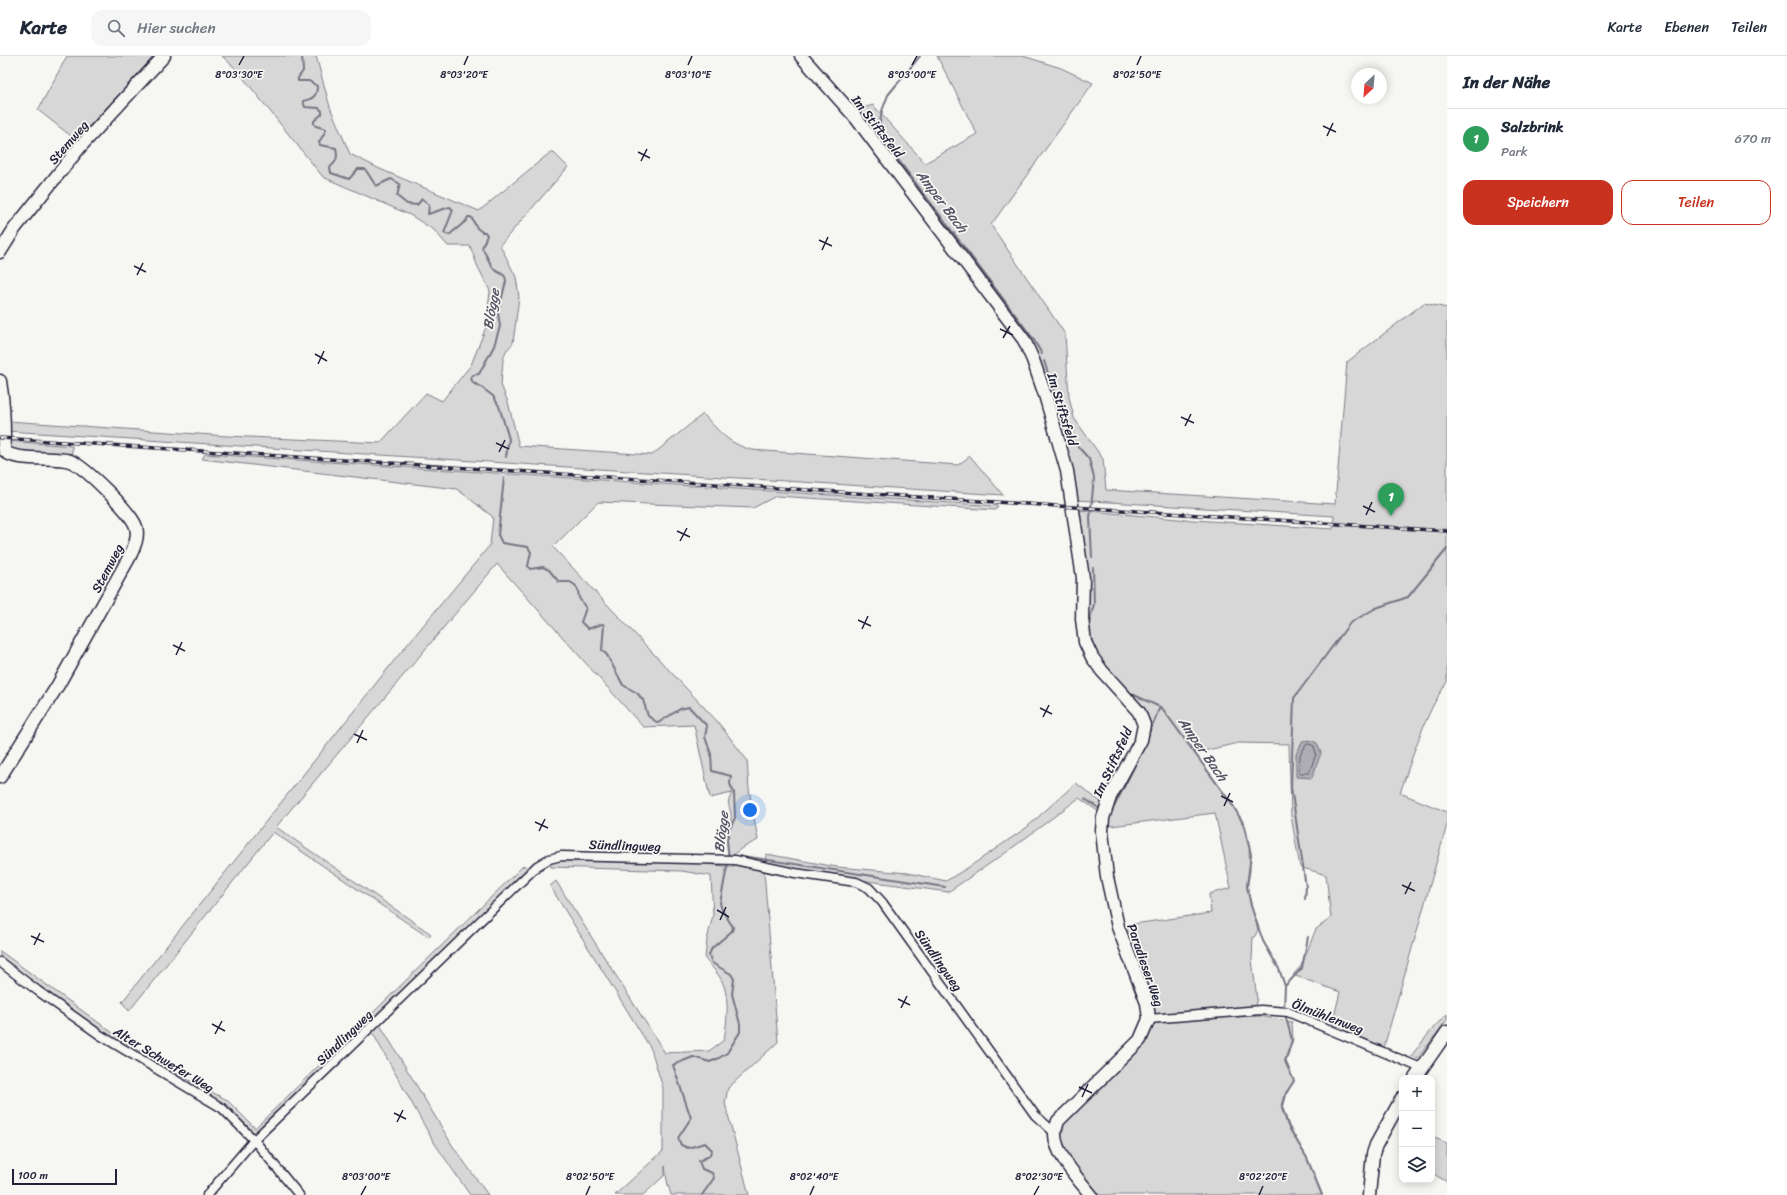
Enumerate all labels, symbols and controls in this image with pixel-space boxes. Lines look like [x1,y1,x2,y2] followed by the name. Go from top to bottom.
[91,10,371,46] search box
[20,11,67,44] text: Karte
[137,15,216,41] text: Hier suchen
[1608,15,1642,40] text: Karte
[1664,15,1709,40] text: Ebenen
[1731,15,1767,40] text: Teilen
[105,17,127,39] icon: search
[215,66,264,84] text: 8°03'30"E
[440,66,489,84] text: 8°03'20"E
[665,66,713,84] text: 8°03'10"E
[888,66,938,84] text: 8°03'00"E
[1113,66,1163,84] text: 8°02'50"E
[1463,67,1550,97] text: In der Nähe
[1351,68,1387,104] north arrow
[845,89,911,164] street label: Im Stiftsfeld
[1501,114,1564,140] text: Salzbrink
[42,115,95,170] street label: Stemweg
[1473,127,1479,150] text: 1
[1735,127,1771,150] text: 670 m
[1501,140,1528,163] text: Park
[909,163,975,240] water label: Amper Bach
[1463,180,1613,225] button: Speichern
[1621,180,1771,225] button: Teilen
[476,285,508,332] water label: Blögge
[1040,369,1085,450] street label: Im Stiftsfeld
[1378,483,1404,516] pin: 1
[85,539,130,597] street label: Stemweg
[1171,711,1235,788] water label: Amper Bach
[1086,722,1139,802] street label: Im Stiftsfeld
[740,800,760,820] your location
[707,808,737,854] water label: Blögge
[589,833,662,858] street label: Sündlingweg
[1120,920,1171,1010] street label: Paradieser Weg
[908,924,969,997] street label: Sündlingweg
[1288,992,1368,1041] street label: Ölmühlenweg
[310,1004,379,1071] street label: Sündlingweg
[108,1020,219,1099] street label: Alter Schwefer Weg
[1399,1075,1435,1183] map controls
[1399,1075,1435,1111] button: +
[1399,1111,1435,1147] button: −
[1399,1147,1435,1183] button: layers
[18,1166,48,1185] text: 100 m
[12,1167,117,1186] scale bar
[342,1168,392,1186] text: 8°03'00"E
[566,1168,616,1186] text: 8°02'50"E
[790,1168,840,1186] text: 8°02'40"E
[1015,1168,1064,1186] text: 8°02'30"E
[1239,1168,1288,1186] text: 8°02'20"E

